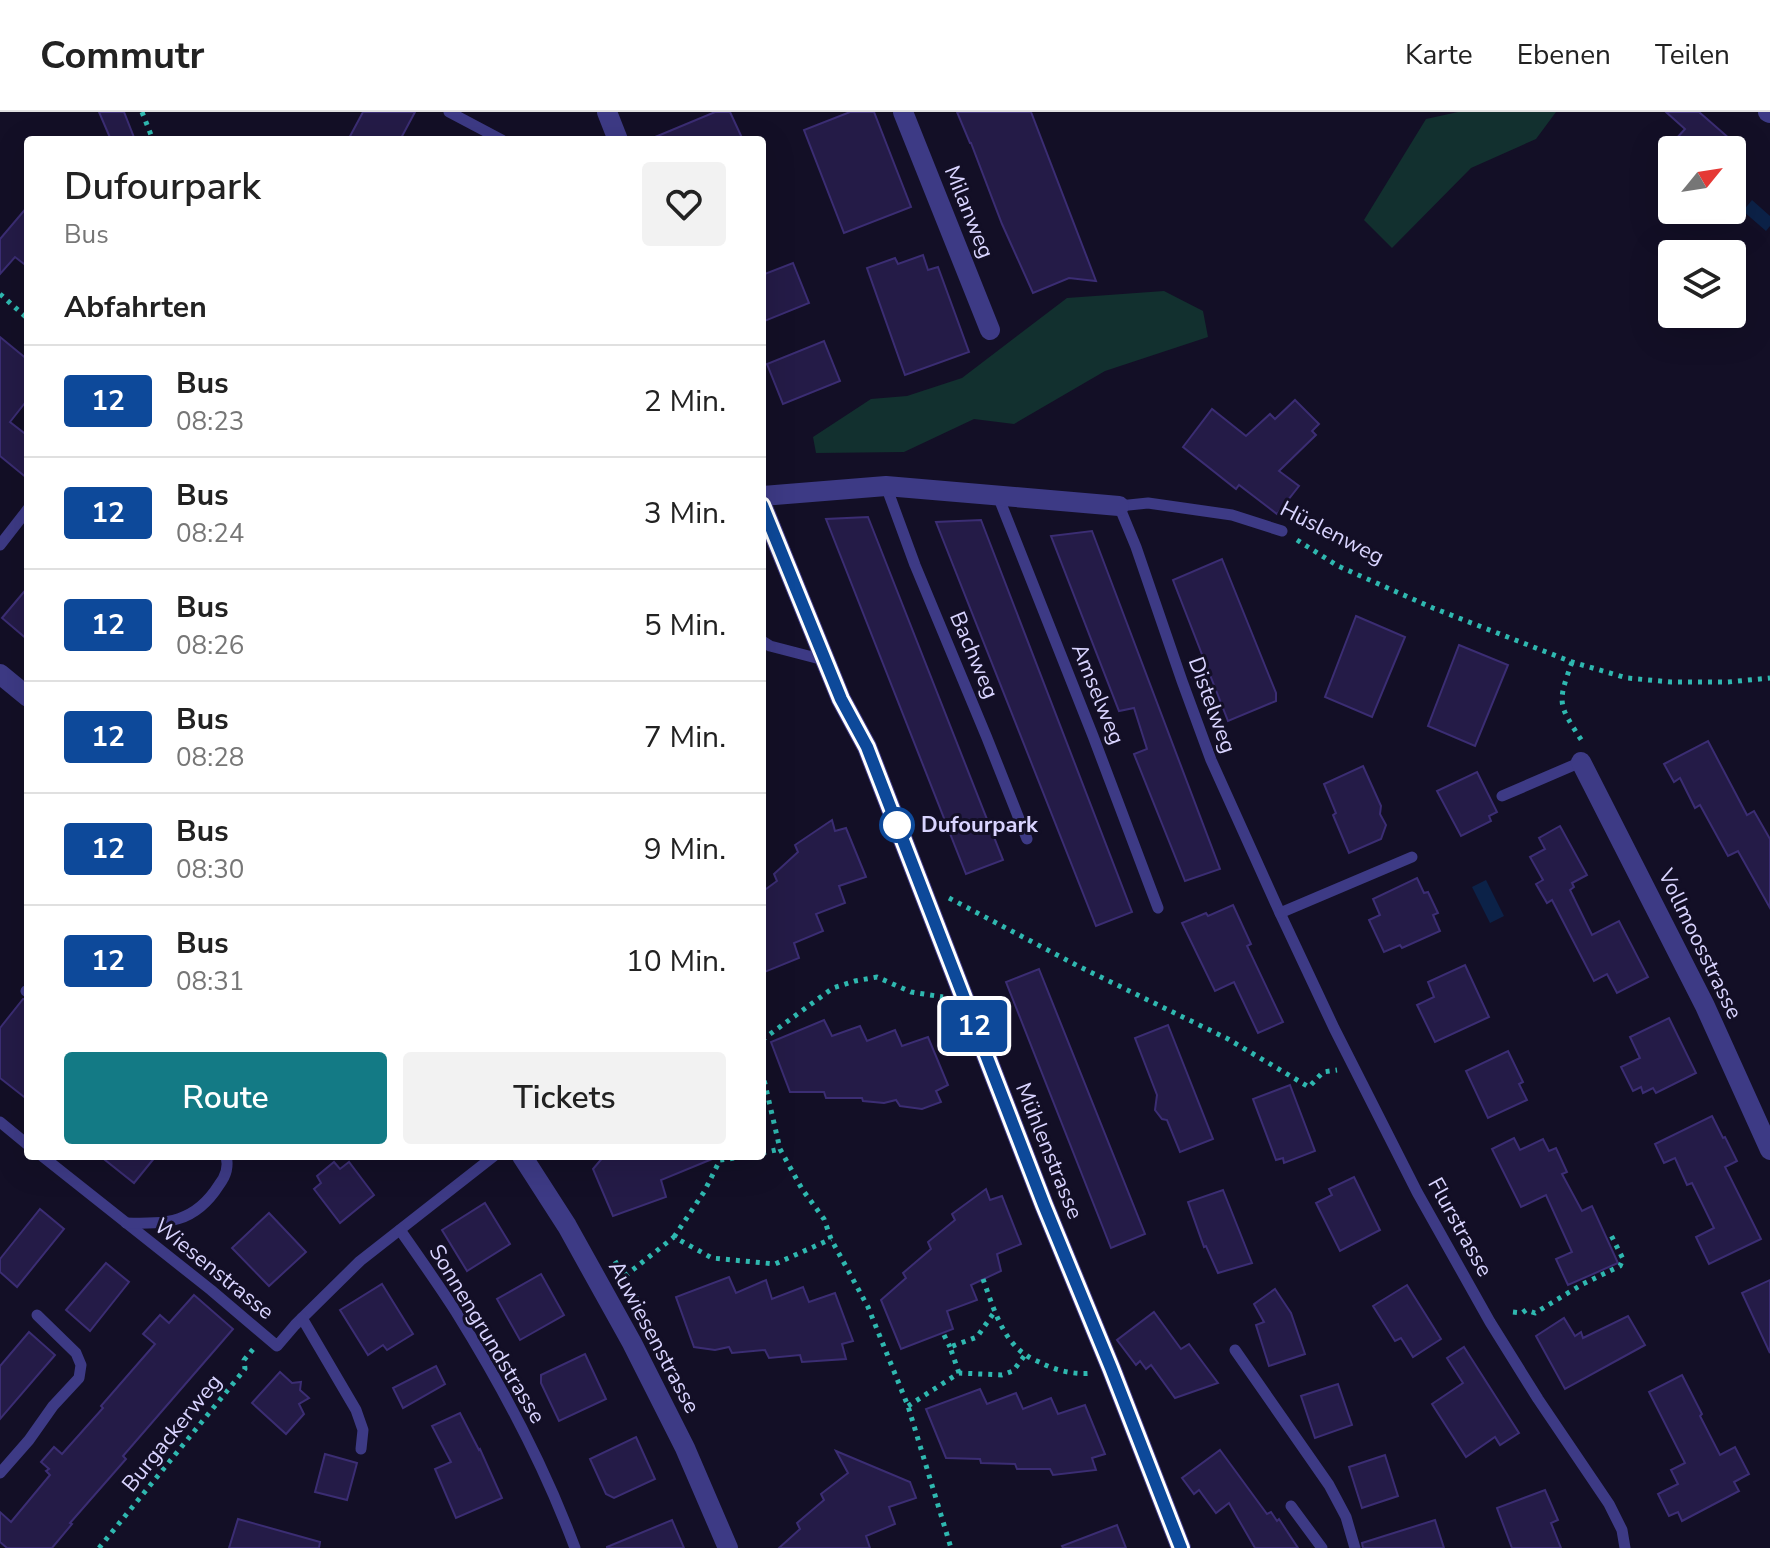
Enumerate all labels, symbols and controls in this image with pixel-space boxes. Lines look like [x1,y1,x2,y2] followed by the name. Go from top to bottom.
[40,30,205,81] text: Commutr
[1405,36,1473,74] text: Karte
[1517,36,1611,74] text: Ebenen
[1655,36,1730,74] text: Teilen
[1658,136,1746,224] north arrow
[1658,136,1746,328] map controls
[64,161,261,212] text: Dufourpark
[937,161,1001,263] street label: Milanweg
[642,162,726,246] button: heart
[64,217,109,252] text: Bus
[1658,240,1746,328] button: layers
[64,287,207,328] text: Abfahrten
[176,363,229,404] text: Bus
[644,381,726,422] text: 2 Min.
[91,382,125,420] text: 12
[176,404,244,439] text: 08:23
[176,475,229,516] text: Bus
[644,493,726,534] text: 3 Min.
[91,494,125,532] text: 12
[1275,494,1389,572] street label: Hüslenweg
[176,516,244,551] text: 08:24
[176,587,229,628] text: Bus
[644,605,726,646] text: 5 Min.
[91,606,125,644] text: 12
[942,607,1006,703] street label: Bachweg
[176,628,244,663] text: 08:26
[1064,639,1132,749] street label: Amselweg
[1181,653,1243,757] street label: Distelweg
[176,699,229,740] text: Bus
[644,717,726,758] text: 7 Min.
[91,718,125,756] text: 12
[176,740,244,775] text: 08:28
[880,808,914,842] marker: Dufourpark
[921,810,1039,840] place label: Dufourpark
[176,811,229,852] text: Bus
[644,829,726,870] text: 9 Min.
[91,830,125,868] text: 12
[176,852,244,887] text: 08:30
[1650,863,1749,1024] street label: Vollmoosstrasse
[176,923,229,964] text: Bus
[626,941,726,982] text: 10 Min.
[91,942,125,980] text: 12
[176,964,244,999] text: 08:31
[938,1000,1010,1052] line badge: 12
[957,1007,991,1045] text: 12
[64,1052,387,1144] button: Route
[403,1052,726,1144] button: Tickets
[1008,1078,1090,1224] street label: Mühlenstrasse
[1420,1172,1500,1282] street label: Flurstrasse
[148,1211,280,1327] street label: Wiesenstrasse
[422,1239,552,1429] street label: Sonnengrundstrasse
[601,1255,707,1419] street label: Auwiesenstrasse
[115,1368,229,1498] street label: Burgackerweg

